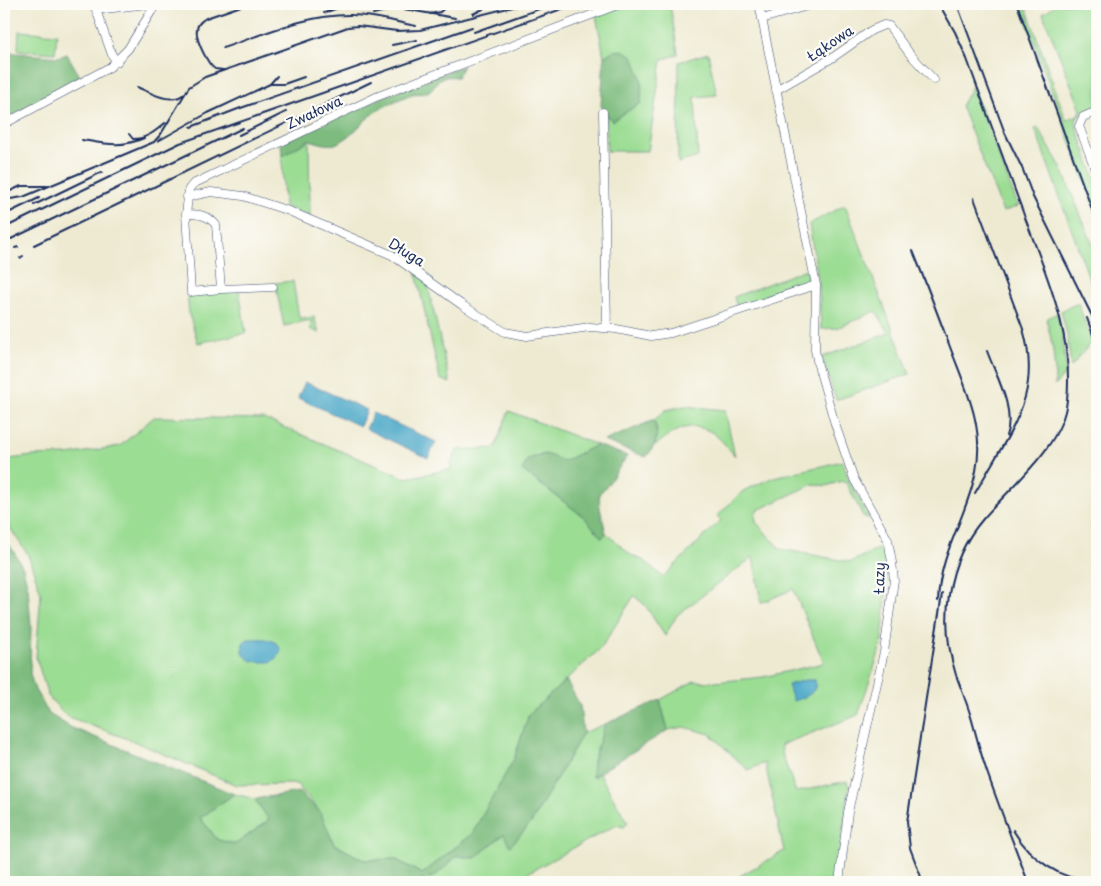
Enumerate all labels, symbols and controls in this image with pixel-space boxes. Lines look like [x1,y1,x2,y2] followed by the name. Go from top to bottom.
[802,20,858,67] street label: Łąkowa
[283,90,346,134] street label: Zwałowa
[385,233,430,272] street label: Długa
[868,562,890,595] street label: Łazy

